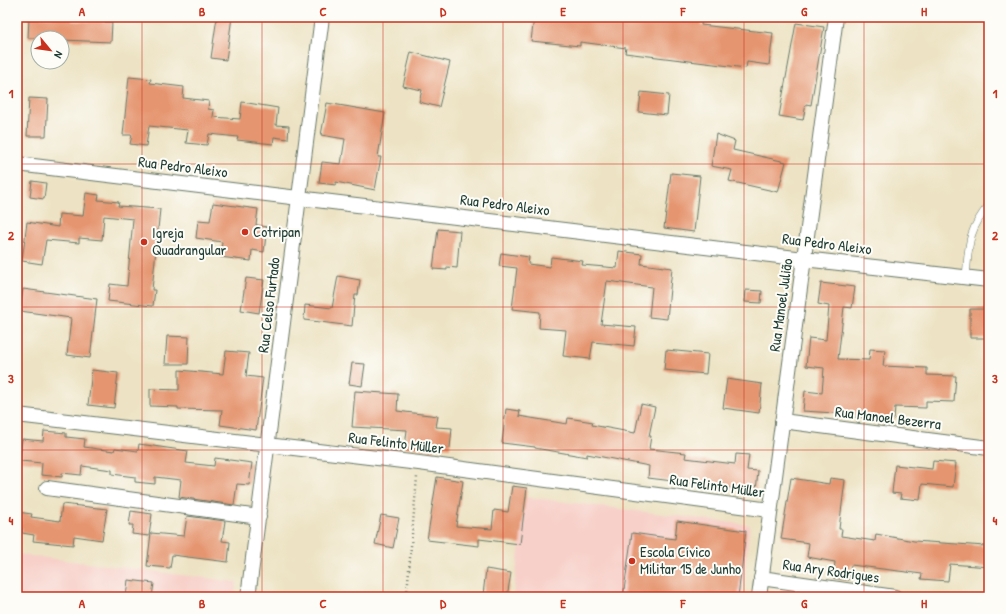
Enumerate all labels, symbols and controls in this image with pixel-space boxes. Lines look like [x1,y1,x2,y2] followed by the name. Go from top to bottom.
[79,2,86,20] text: A
[199,2,206,20] text: B
[319,2,327,20] text: C
[440,2,447,20] text: D
[560,2,566,20] text: E
[680,2,687,20] text: F
[801,2,808,20] text: G
[921,2,927,20] text: H
[30,30,70,70] north arrow
[51,49,66,61] text: N
[9,84,14,102] text: 1
[993,84,998,102] text: 1
[137,151,229,182] street label: Rua Pedro Aleixo
[459,189,551,220] street label: Rua Pedro Aleixo
[253,221,301,242] place label: Cotripan
[152,222,227,260] place label: Igreja Quadrangular
[8,226,15,244] text: 2
[992,226,999,244] text: 2
[240,227,250,237] marker: Cotripan
[781,228,873,259] street label: Rua Pedro Aleixo
[139,237,149,247] marker: Igreja Quadrangular
[252,256,285,354] street label: Rua Celso Furtado
[764,257,797,353] street label: Rua Manoel Julião
[8,369,14,387] text: 3
[992,369,998,387] text: 3
[834,401,942,434] street label: Rua Manoel Bezerra
[347,426,445,459] street label: Rua Felinto Müller
[668,468,766,503] street label: Rua Felinto Müller
[9,511,14,529] text: 4
[993,511,998,529] text: 4
[640,541,741,579] place label: Escola Cívico Militar 15 de Junho
[781,553,881,588] street label: Rua Ary Rodrigues
[627,556,637,566] marker: Escola Cívico Militar 15 de Junho
[79,594,86,612] text: A
[199,594,206,612] text: B
[319,594,327,612] text: C
[440,594,447,612] text: D
[560,594,566,612] text: E
[680,594,687,612] text: F
[801,594,808,612] text: G
[921,594,927,612] text: H

